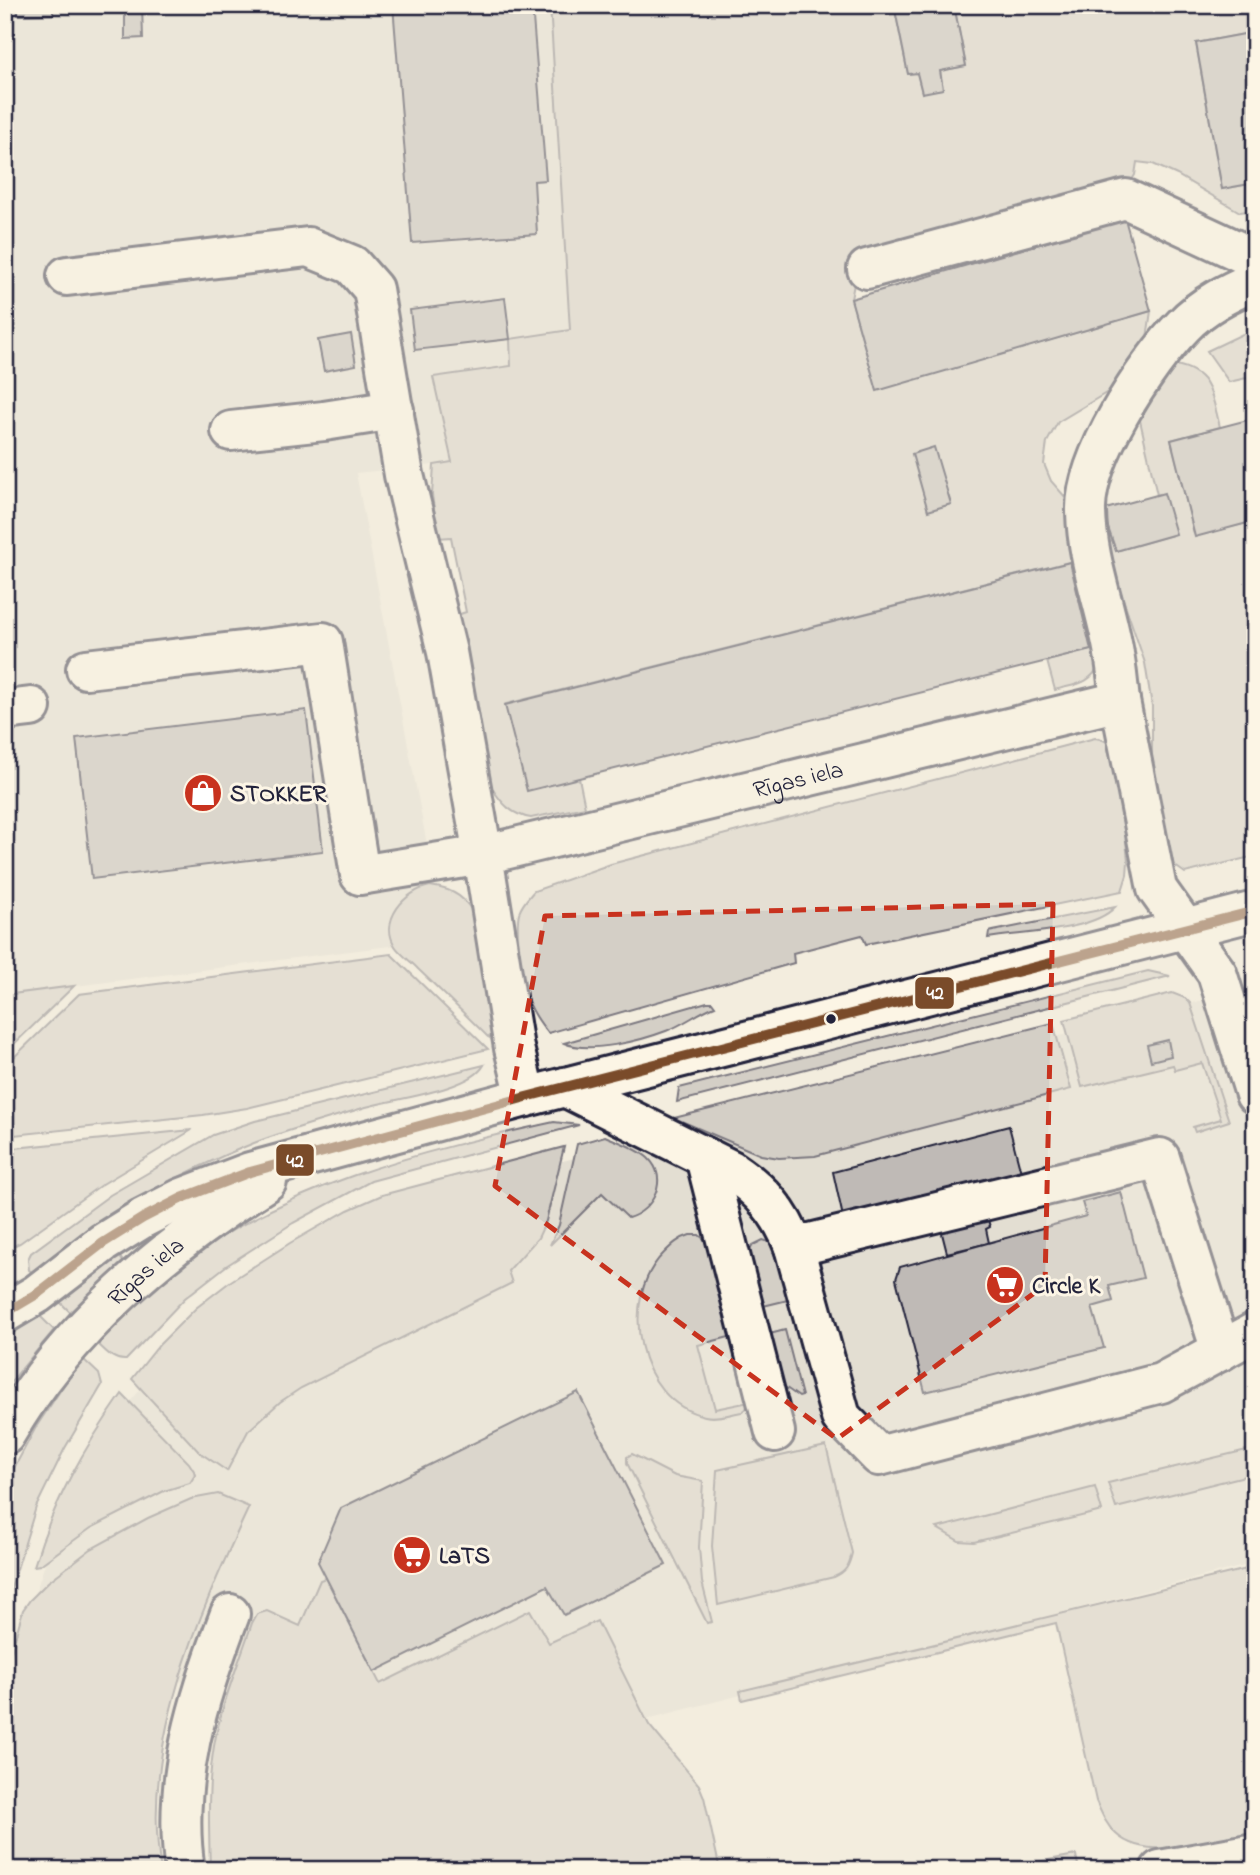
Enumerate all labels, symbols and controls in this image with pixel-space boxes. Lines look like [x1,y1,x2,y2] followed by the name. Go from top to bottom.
[750,753,847,809] street label: Rīgas iela
[182,772,224,814] shop icon: STOKKER
[230,778,327,813] place label: STOKKER
[914,976,955,1010] line badge: 42
[926,981,944,1008] text: 42
[824,1012,838,1026] unlabelled marker
[275,1143,315,1177] line badge: 42
[286,1149,304,1176] text: 42
[101,1230,193,1316] street label: Rīgas iela
[984,1264,1026,1306] supermarket icon: Circle K
[1032,1270,1101,1305] place label: Circle K
[391,1534,433,1576] supermarket icon: LaTS
[439,1540,490,1575] place label: LaTS

